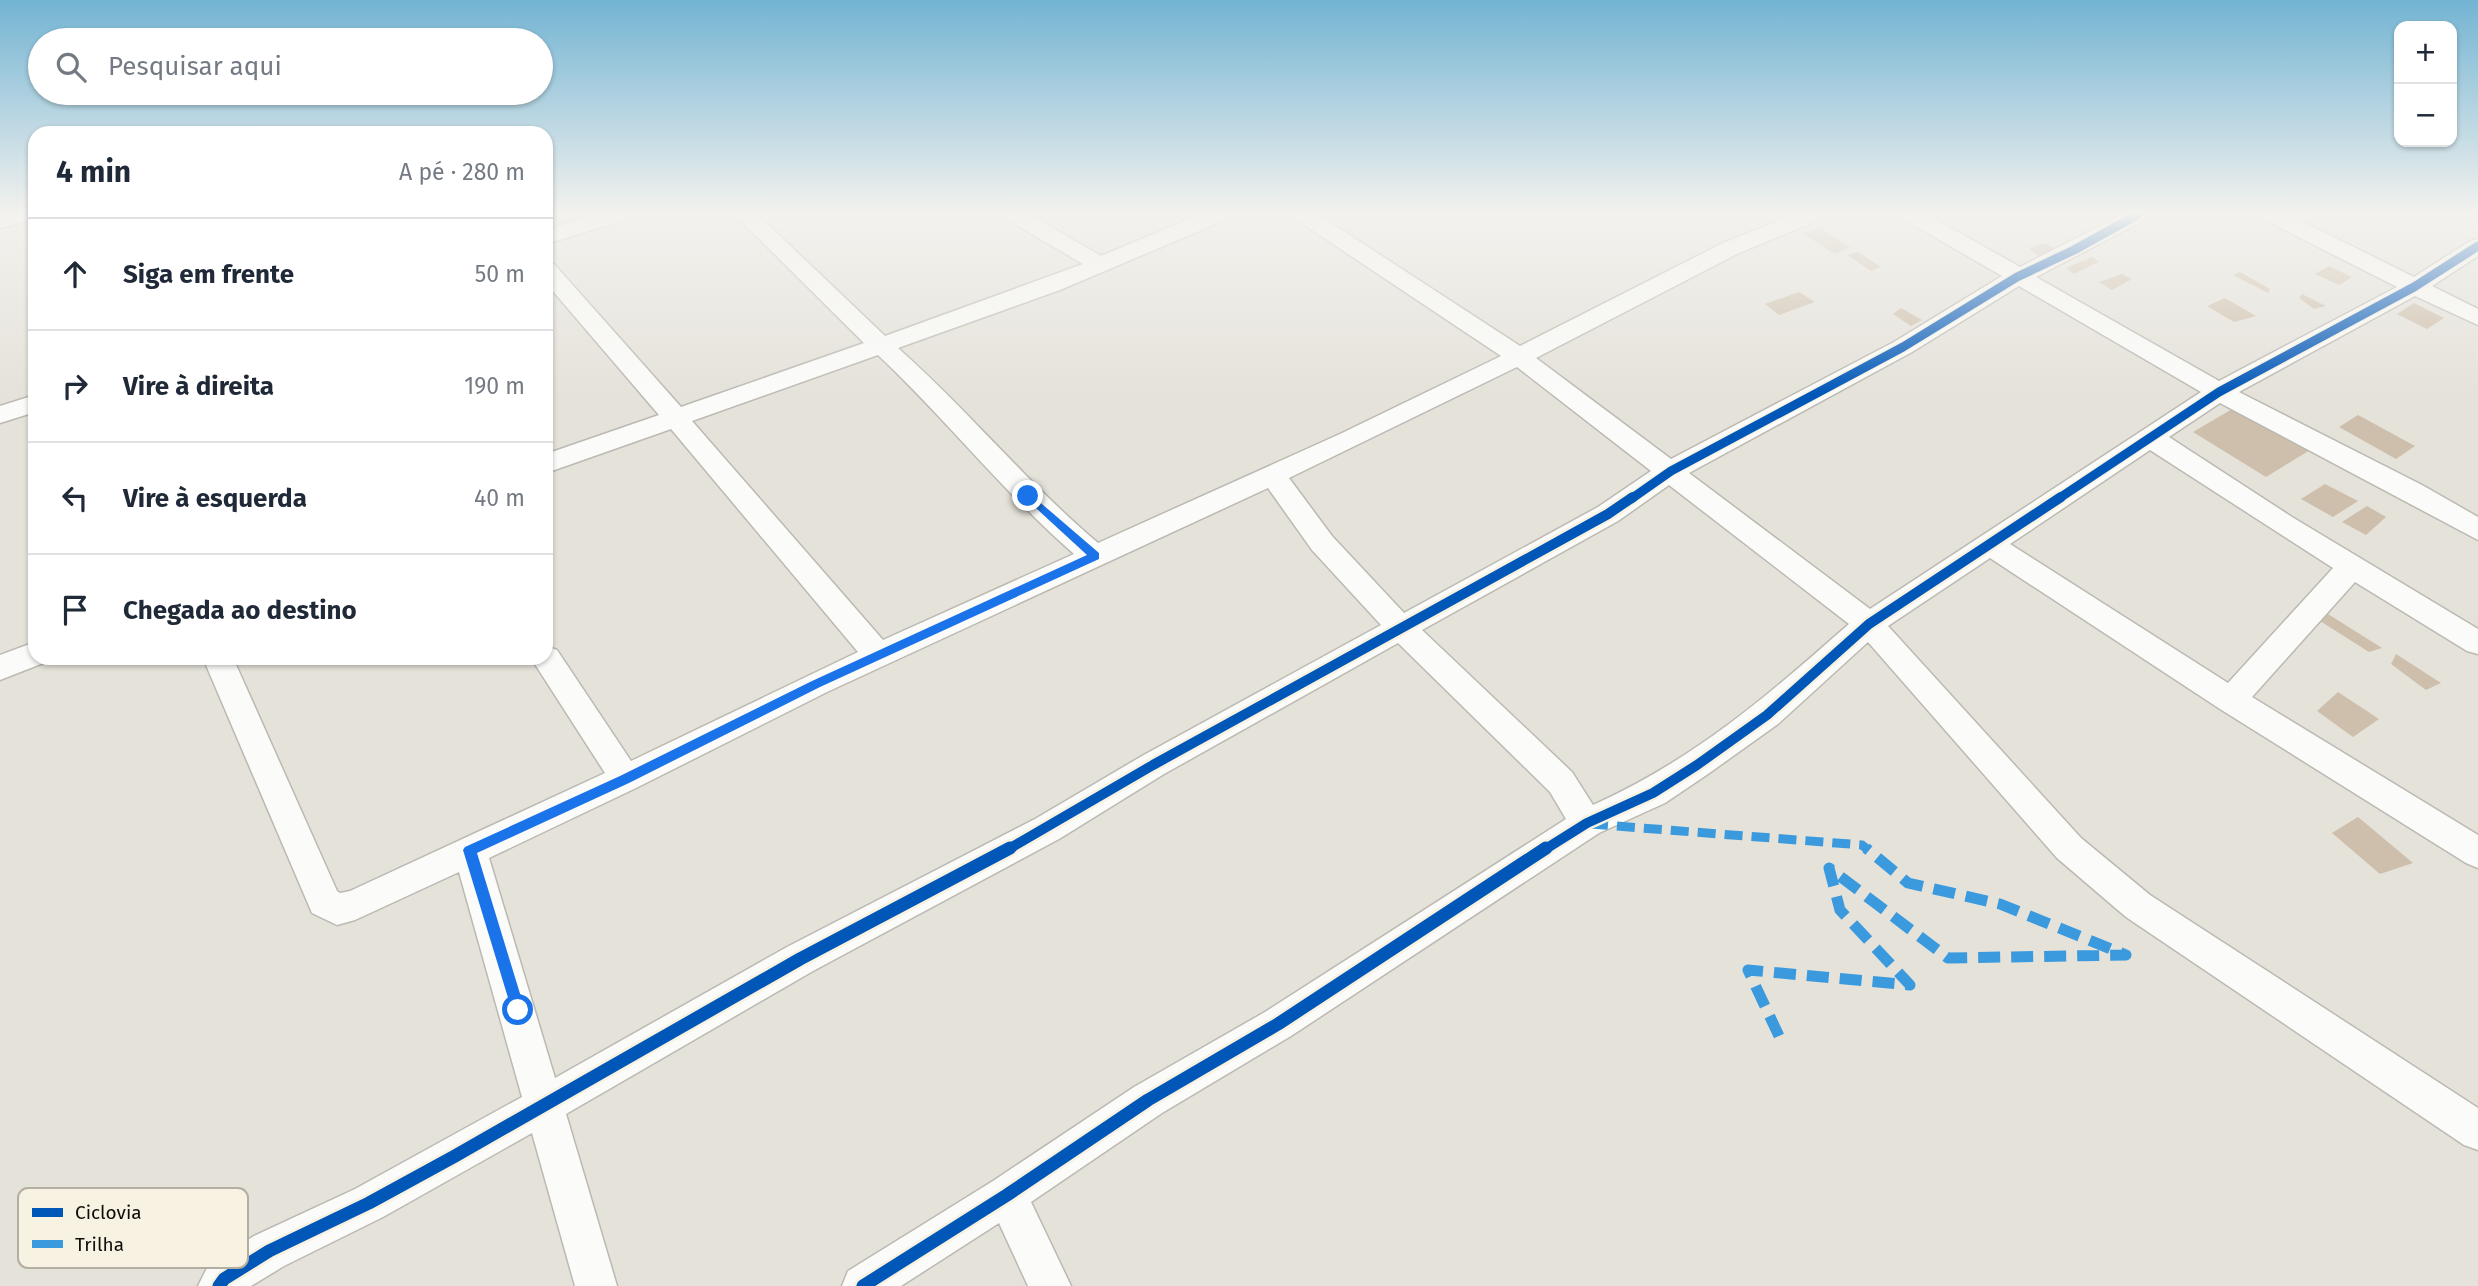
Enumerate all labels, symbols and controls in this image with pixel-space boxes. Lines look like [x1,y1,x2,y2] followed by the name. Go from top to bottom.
[2394,21,2457,147] map controls
[2394,21,2457,84] button: +
[28,28,553,105] search box
[52,48,90,86] icon: search
[108,51,282,82] text: Pesquisar aqui
[2394,84,2457,147] button: −
[56,154,131,190] text: 4 min
[399,158,525,186] text: A pé · 280 m
[56,255,94,293] icon: ahead
[123,259,294,290] text: Siga em frente
[475,260,525,288] text: 50 m
[56,367,94,405] icon: right
[123,371,274,402] text: Vire à direita
[464,372,525,400] text: 190 m
[56,479,94,517] icon: left
[1012,480,1043,511] route end
[123,483,307,514] text: Vire à esquerda
[474,484,525,512] text: 40 m
[56,591,94,629] icon: arrive
[123,595,357,626] text: Chegada ao destino
[502,994,533,1025] route start
[18,1188,248,1268] legend
[75,1201,142,1224] text: Ciclovia
[75,1233,124,1256] text: Trilha

